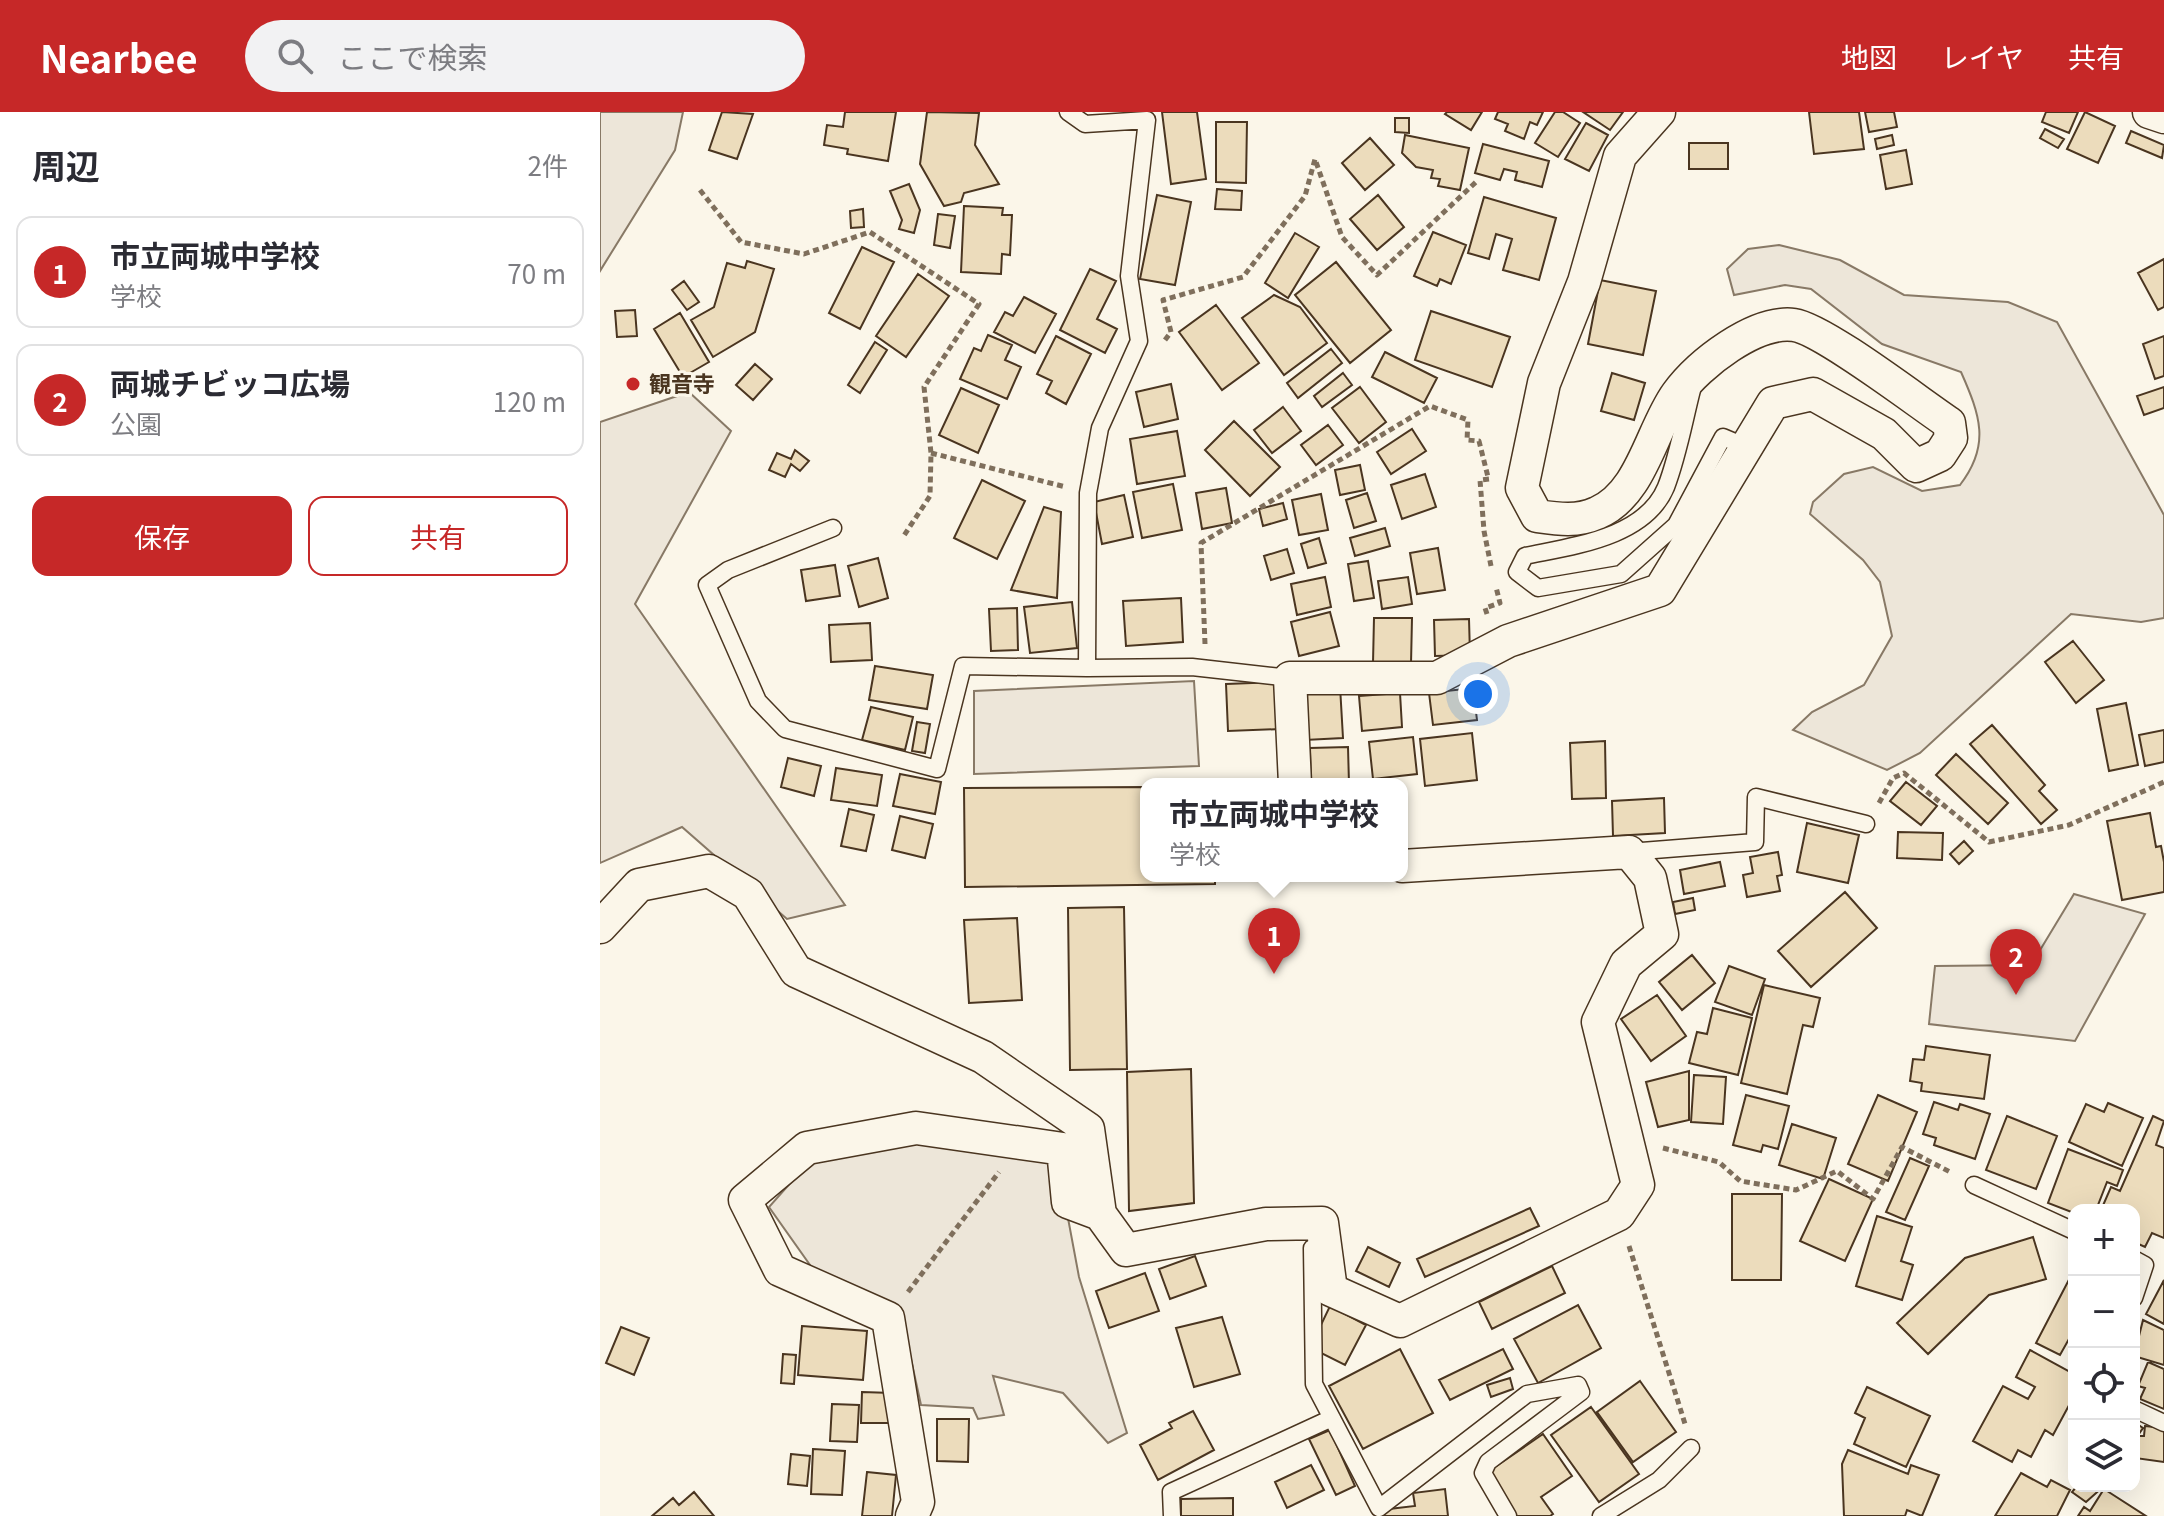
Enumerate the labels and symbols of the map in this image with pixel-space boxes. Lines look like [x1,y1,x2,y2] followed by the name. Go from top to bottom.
[649,366,715,398] place label: 観音寺
[624,375,642,393] marker: 観音寺
[1458,674,1498,714] your location
[1248,908,1300,974] pin: 1
[1990,929,2042,995] pin: 2

